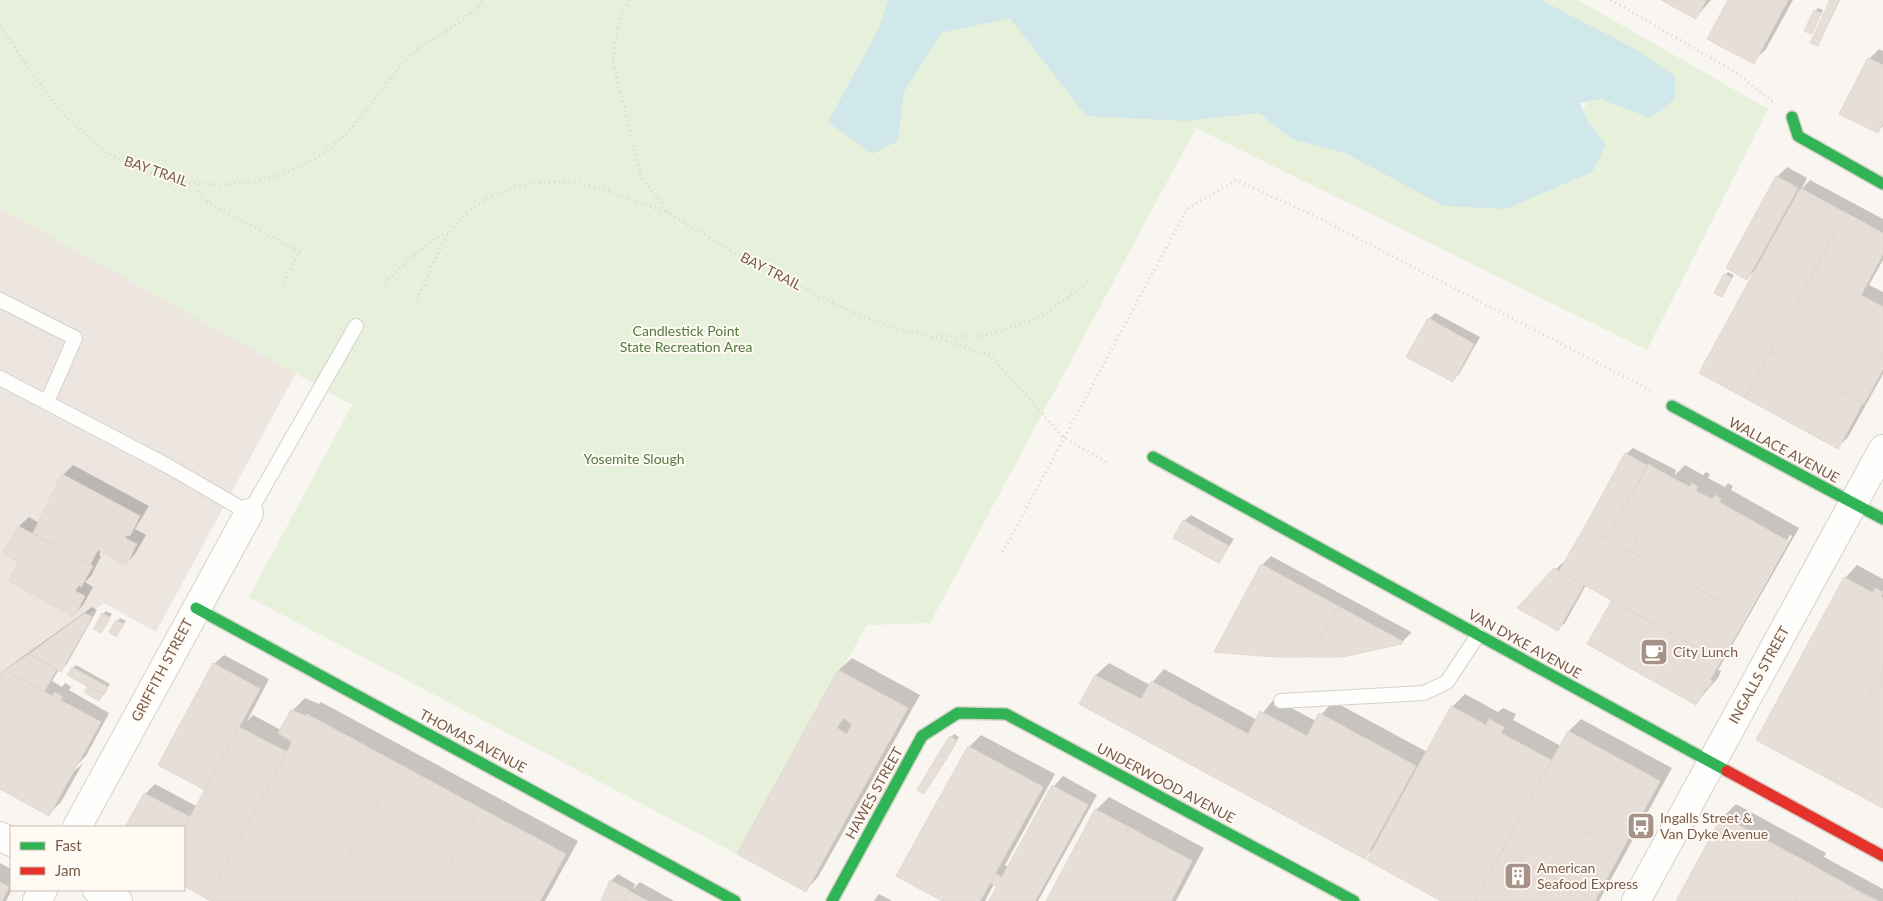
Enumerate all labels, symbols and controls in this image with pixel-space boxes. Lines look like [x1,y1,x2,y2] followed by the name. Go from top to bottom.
[122,152,190,189] street label: BAY TRAIL
[738,248,805,293] street label: BAY TRAIL
[620,322,752,355] park label: Candlestick Point State Recreation Area
[1726,413,1842,486] street label: WALLACE AVENUE
[583,450,685,467] park label: Yosemite Slough
[1466,605,1585,682] street label: VAN DYKE AVENUE
[127,615,196,724] street label: GRIFFITH STREET
[1725,622,1793,726] street label: INGALLS STREET
[1639,637,1669,667] cafe icon: City Lunch
[1673,643,1738,660] place label: City Lunch
[417,705,530,776] street label: THOMAS AVENUE
[1094,739,1238,826] street label: UNDERWOOD AVENUE
[841,743,906,842] street label: HAWES STREET
[1660,809,1768,842] place label: Ingalls Street & Van Dyke Avenue
[1626,811,1656,841] bus stop icon: Ingalls Street & Van Dyke Avenue
[10,826,185,891] legend
[55,836,82,854] text: Fast
[1537,859,1638,892] place label: American Seafood Express
[55,861,81,879] text: Jam
[1503,861,1533,891] building icon: American Seafood Express

